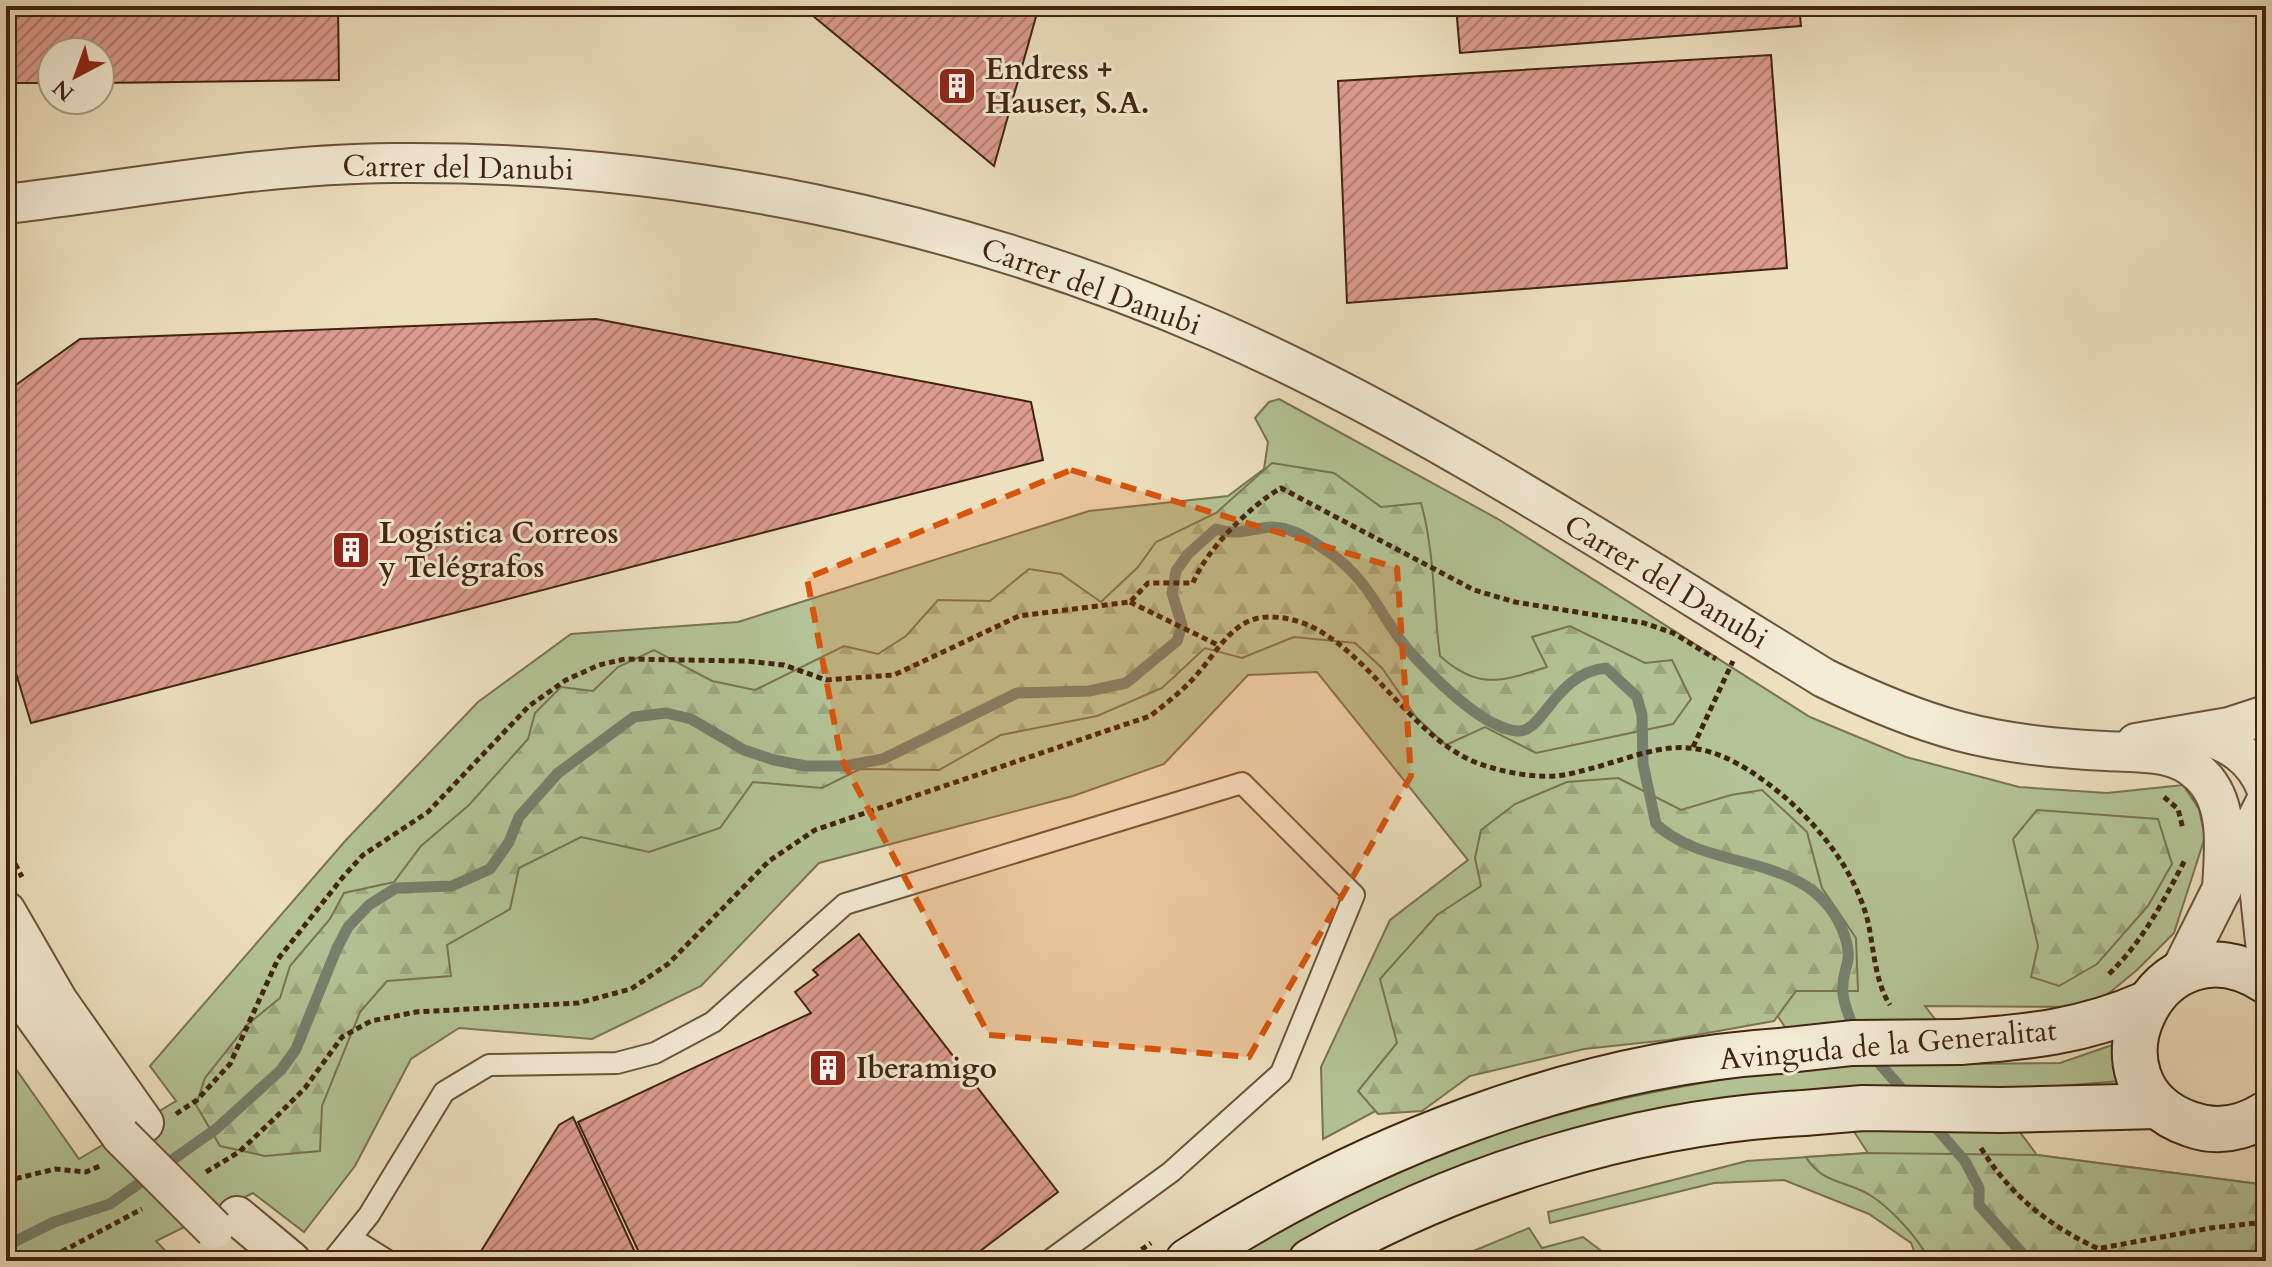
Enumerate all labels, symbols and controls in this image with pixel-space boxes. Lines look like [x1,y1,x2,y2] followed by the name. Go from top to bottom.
[36,36,116,116] north arrow
[985,49,1150,124] place label: Endress + Hauser, S.A.
[936,65,978,107] building icon: Endress + Hauser, S.A.
[46,73,81,108] text: N
[342,145,574,191] street label: Carrer del Danubi
[975,228,1207,346] street label: Carrer del Danubi
[1556,505,1776,659] street label: Carrer del Danubi
[378,513,619,588] place label: Logística Correos y Telégrafos
[330,529,372,571] building icon: Logística Correos y Telégrafos
[1718,1010,2059,1080] street label: Avinguda de la Generalitat
[807,1047,849,1089] building icon: Iberamigo
[856,1048,997,1089] place label: Iberamigo

